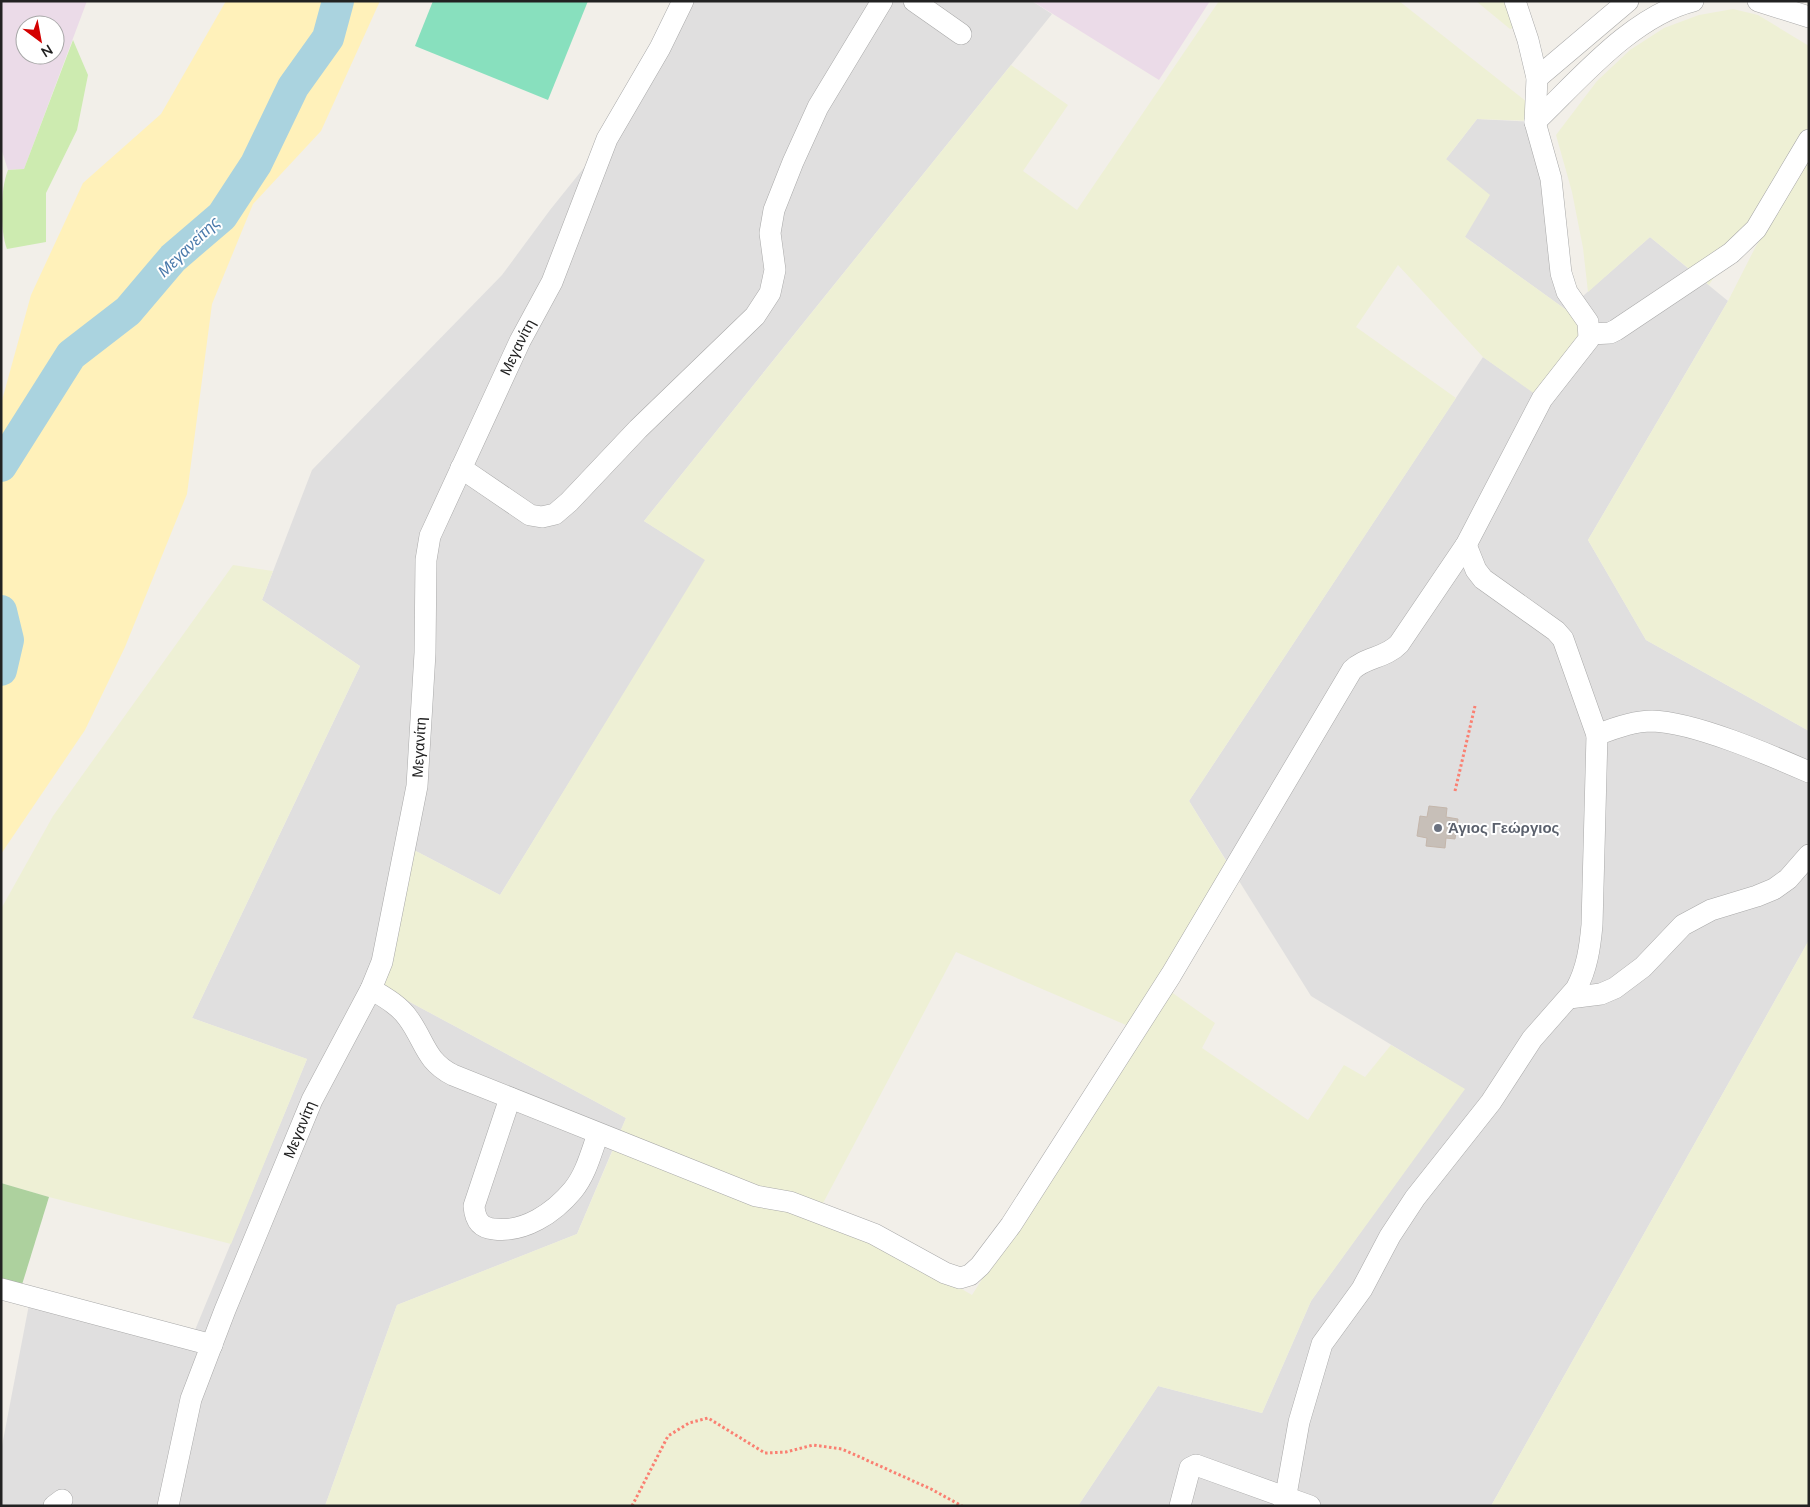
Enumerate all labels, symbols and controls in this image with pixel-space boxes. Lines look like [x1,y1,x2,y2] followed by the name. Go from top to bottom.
[15,15,65,65] north arrow
[37,40,56,61] text: N
[153,212,225,282] water label: Μεγανείτης
[495,316,540,379] street label: Μεγανίτη
[408,717,431,778] street label: Μεγανίτη
[1448,818,1560,838] place label: Άγιος Γεώργιος
[1432,822,1444,834] marker: Άγιος Γεώργιος
[279,1098,321,1161] street label: Μεγανίτη

